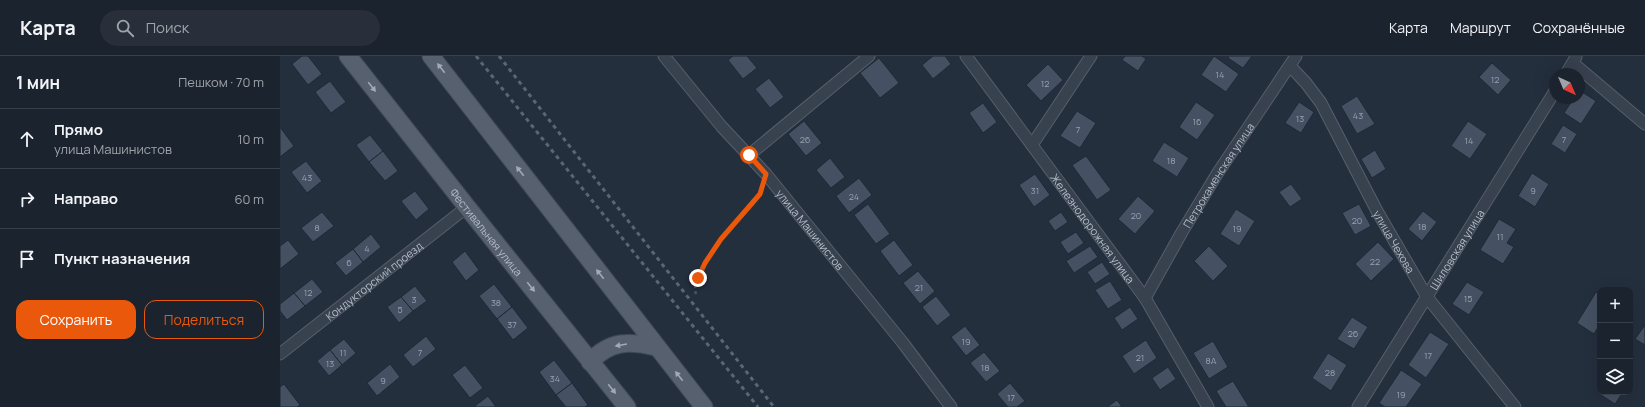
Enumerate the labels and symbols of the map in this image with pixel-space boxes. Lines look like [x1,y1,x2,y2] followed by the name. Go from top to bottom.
[437,63,445,73] one-way arrow
[1216,68,1224,81] house number: 14
[1549,68,1585,104] north arrow
[1491,73,1499,86] house number: 12
[1041,77,1049,90] house number: 12
[368,81,376,92] one-way arrow
[1353,109,1363,122] house number: 43
[1296,112,1304,125] house number: 13
[1192,115,1202,128] house number: 16
[1179,120,1257,230] street label: Петрокаменская улица
[1076,123,1081,136] house number: 7
[800,133,811,146] house number: 26
[1562,133,1567,146] house number: 7
[1465,134,1473,147] house number: 14
[740,146,758,164] route start
[1167,154,1175,167] house number: 18
[516,165,524,176] one-way arrow
[1048,170,1139,286] street label: Железнодорожная улица
[302,171,312,184] house number: 43
[1031,184,1039,197] house number: 31
[1530,184,1536,197] house number: 9
[447,185,526,279] street label: Фестивальная улица
[773,186,848,273] street label: улица Машинистов
[849,190,859,203] house number: 24
[1426,206,1487,292] street label: Шиловская улица
[1370,207,1419,276] street label: улица Чехова
[1131,209,1141,222] house number: 20
[1352,214,1362,227] house number: 20
[1418,220,1426,233] house number: 18
[314,221,320,234] house number: 8
[1232,222,1242,235] house number: 19
[1496,230,1504,243] house number: 11
[322,237,425,323] street label: Кондукторский проезд
[364,242,370,255] house number: 4
[1370,255,1380,268] house number: 22
[346,256,352,269] house number: 6
[595,268,604,279] one-way arrow
[689,269,707,287] route end
[915,281,923,294] house number: 21
[526,282,535,293] one-way arrow
[304,286,312,299] house number: 12
[1464,292,1472,305] house number: 15
[412,293,417,306] house number: 3
[491,296,501,309] house number: 38
[397,303,403,316] house number: 5
[507,318,517,331] house number: 37
[1348,327,1359,340] house number: 26
[961,335,971,348] house number: 19
[615,342,627,348] one-way arrow
[339,346,347,359] house number: 11
[418,346,423,359] house number: 7
[1424,349,1432,362] house number: 17
[1136,351,1144,364] house number: 21
[1206,354,1217,367] house number: 8А
[326,357,334,370] house number: 13
[981,361,989,374] house number: 18
[1325,366,1335,379] house number: 28
[675,371,684,382] one-way arrow
[550,372,560,385] house number: 34
[380,374,386,387] house number: 9
[608,383,617,394] one-way arrow
[1396,388,1406,401] house number: 19
[1007,391,1015,404] house number: 17

